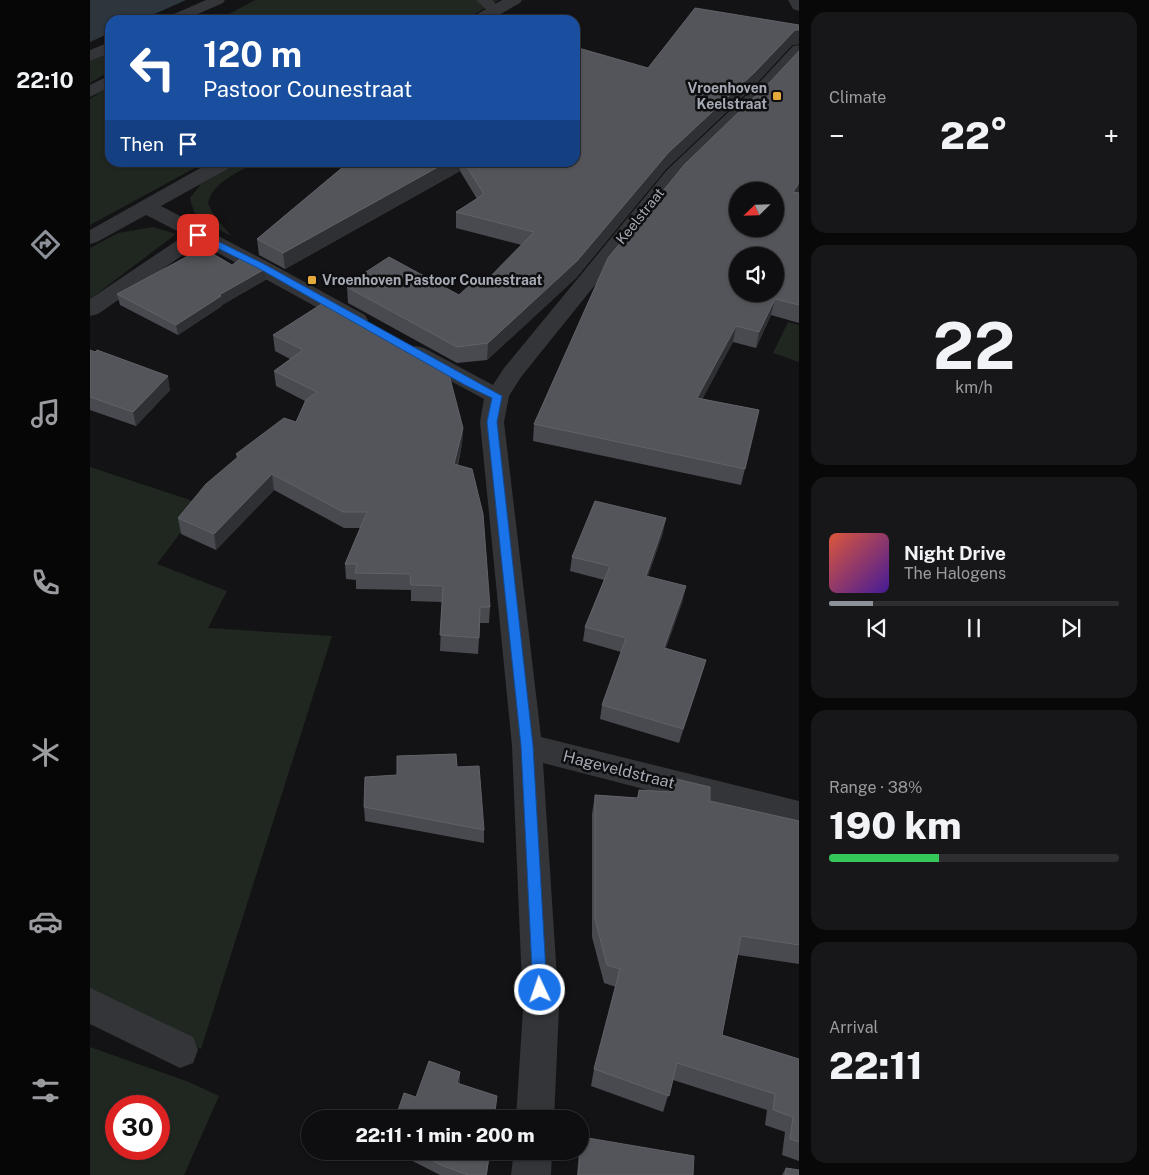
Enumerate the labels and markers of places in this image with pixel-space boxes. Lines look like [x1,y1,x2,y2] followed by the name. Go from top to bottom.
[688,80,767,112] place label: Vroenhoven Keelstraat
[771,90,783,102] marker: Vroenhoven Keelstraat
[177,214,219,256] pin
[322,272,543,288] place label: Vroenhoven Pastoor Counestraat
[306,274,318,286] marker: Vroenhoven Pastoor Counestraat

